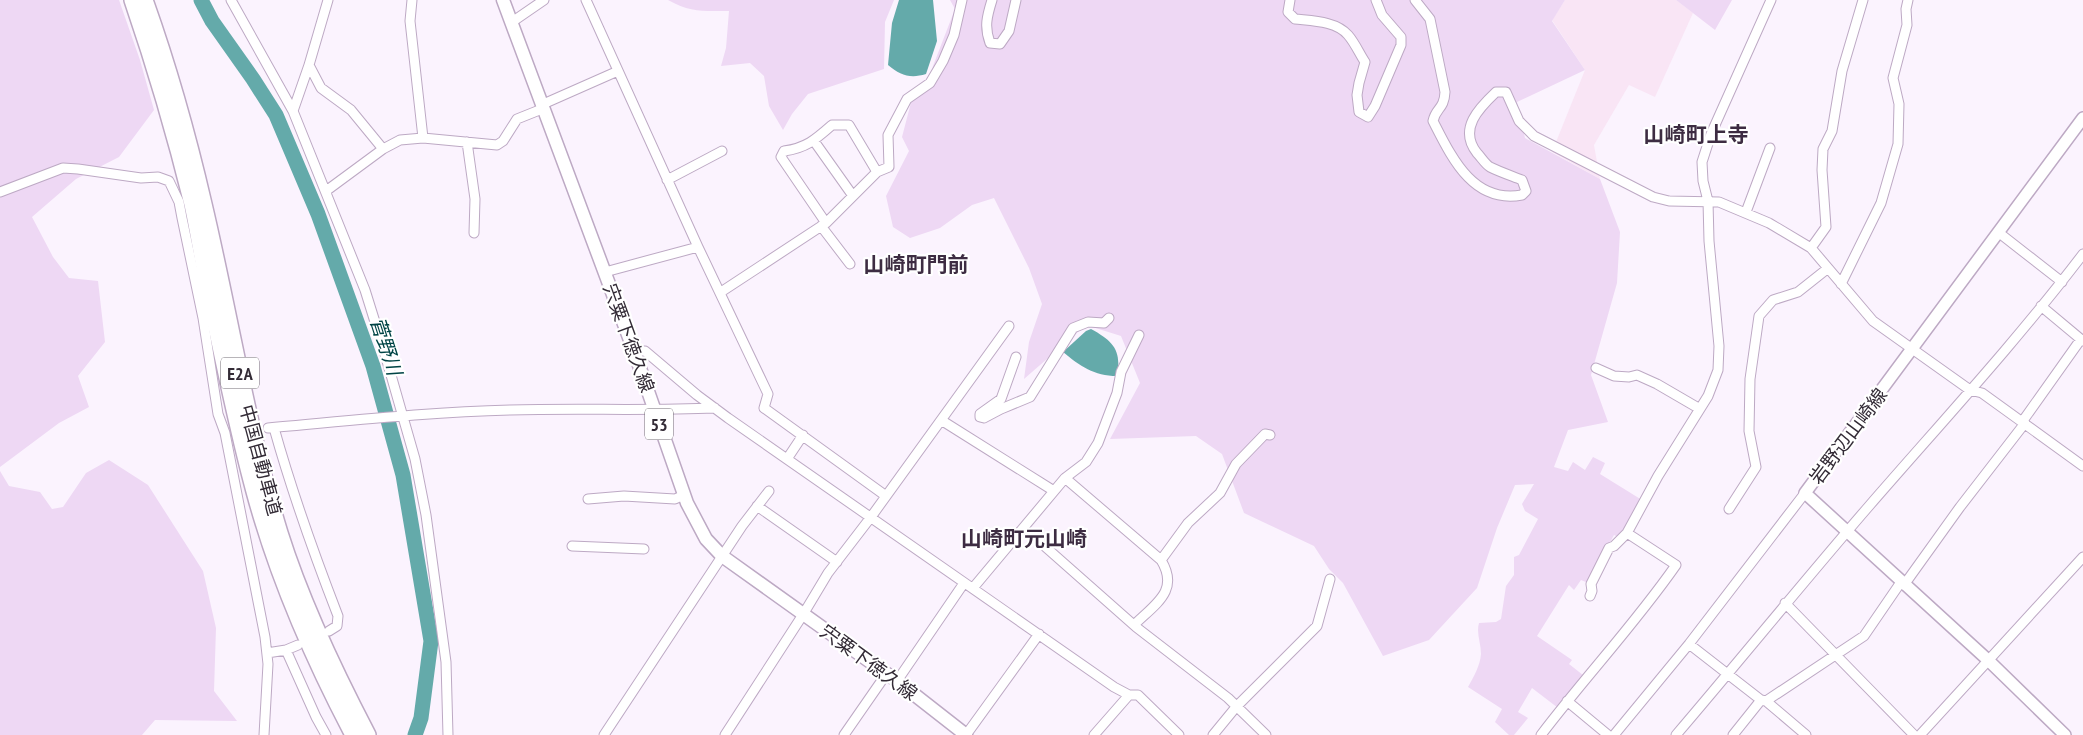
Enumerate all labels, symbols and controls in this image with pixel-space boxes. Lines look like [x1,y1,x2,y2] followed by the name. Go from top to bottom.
[1644,121,1749,148] district label: 山崎町上寺
[864,251,969,278] district label: 山崎町門前
[598,280,660,396] street label: 宍粟下徳久線
[364,313,408,380] water label: 菅野川
[221,358,259,388] road number: E2A
[1804,383,1892,489] street label: 岩野辺山崎線
[235,402,287,518] street label: 中国自動車道
[645,408,673,439] road number: 53
[961,525,1087,552] district label: 山崎町元山崎
[816,619,922,705] street label: 宍粟下徳久線

